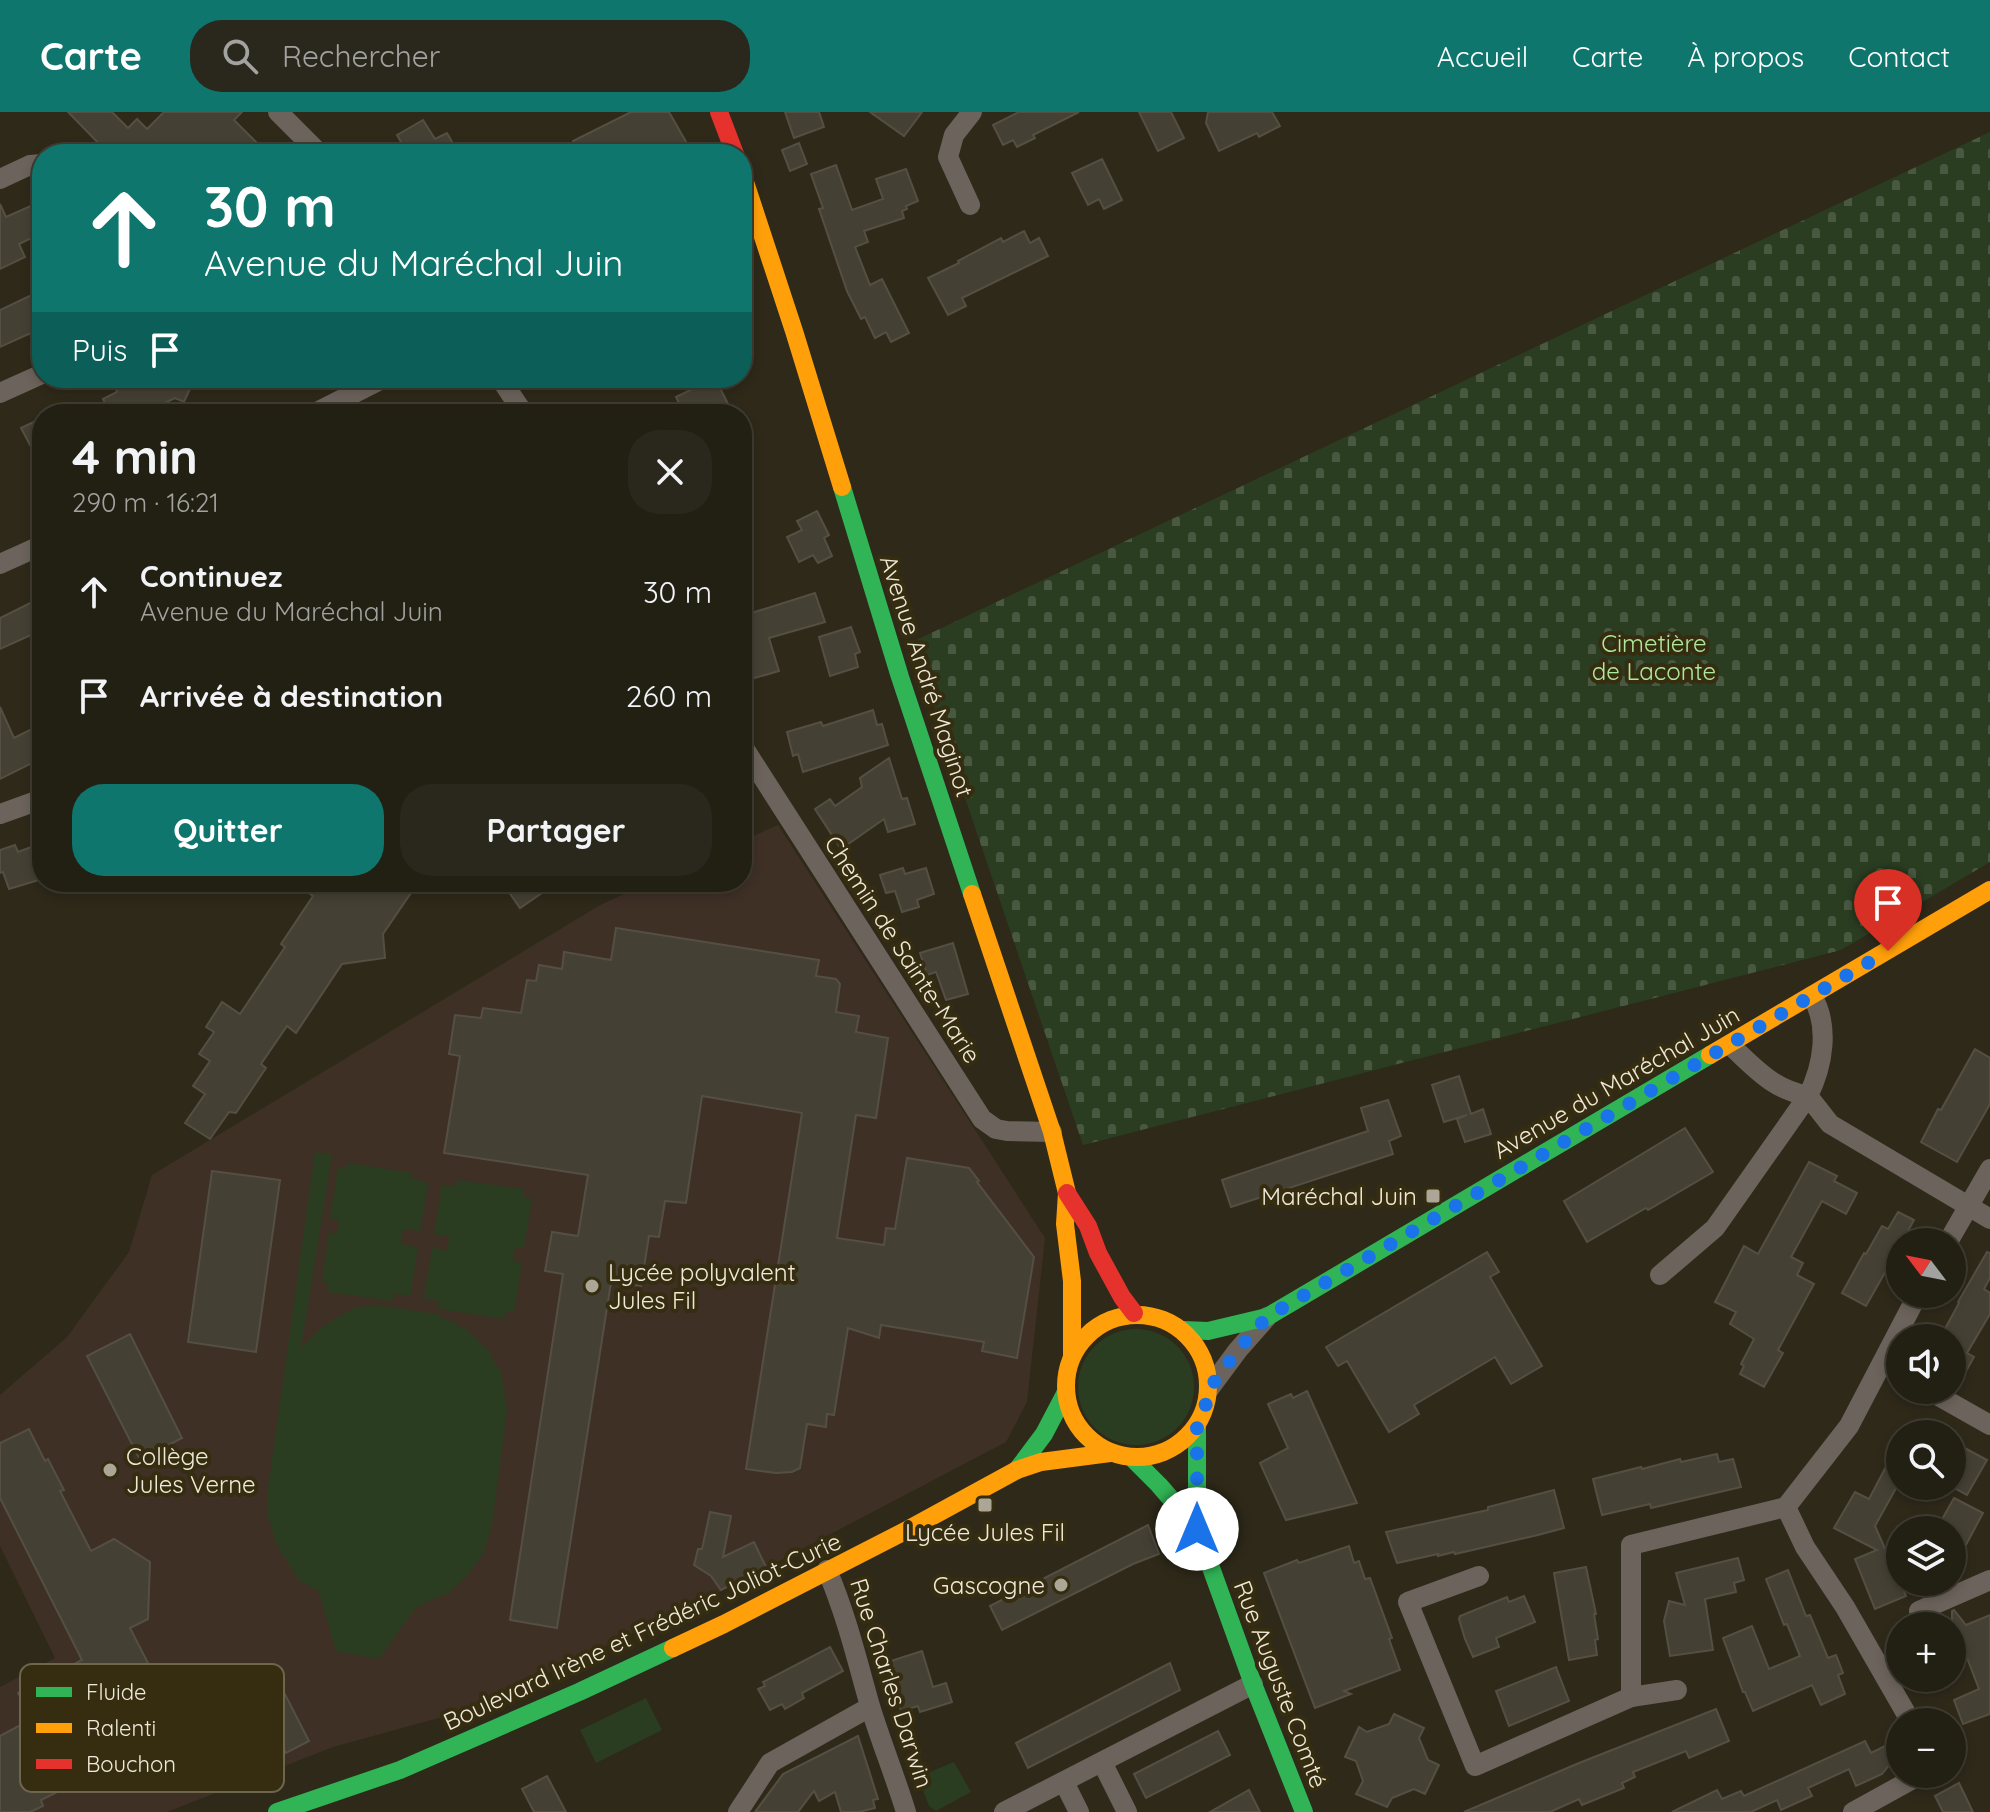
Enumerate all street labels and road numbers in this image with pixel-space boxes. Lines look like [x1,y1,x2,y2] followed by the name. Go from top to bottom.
[874,551,980,801] street label: Avenue André Maginot
[818,830,988,1068] street label: Chemin de Sainte-Marie
[1487,999,1745,1165] street label: Avenue du Maréchal Juin
[438,1525,846,1737] street label: Boulevard Irène et Frédéric Joliot-Curie
[844,1574,940,1792] street label: Rue Charles Darwin
[1228,1576,1334,1792] street label: Rue Auguste Comté

